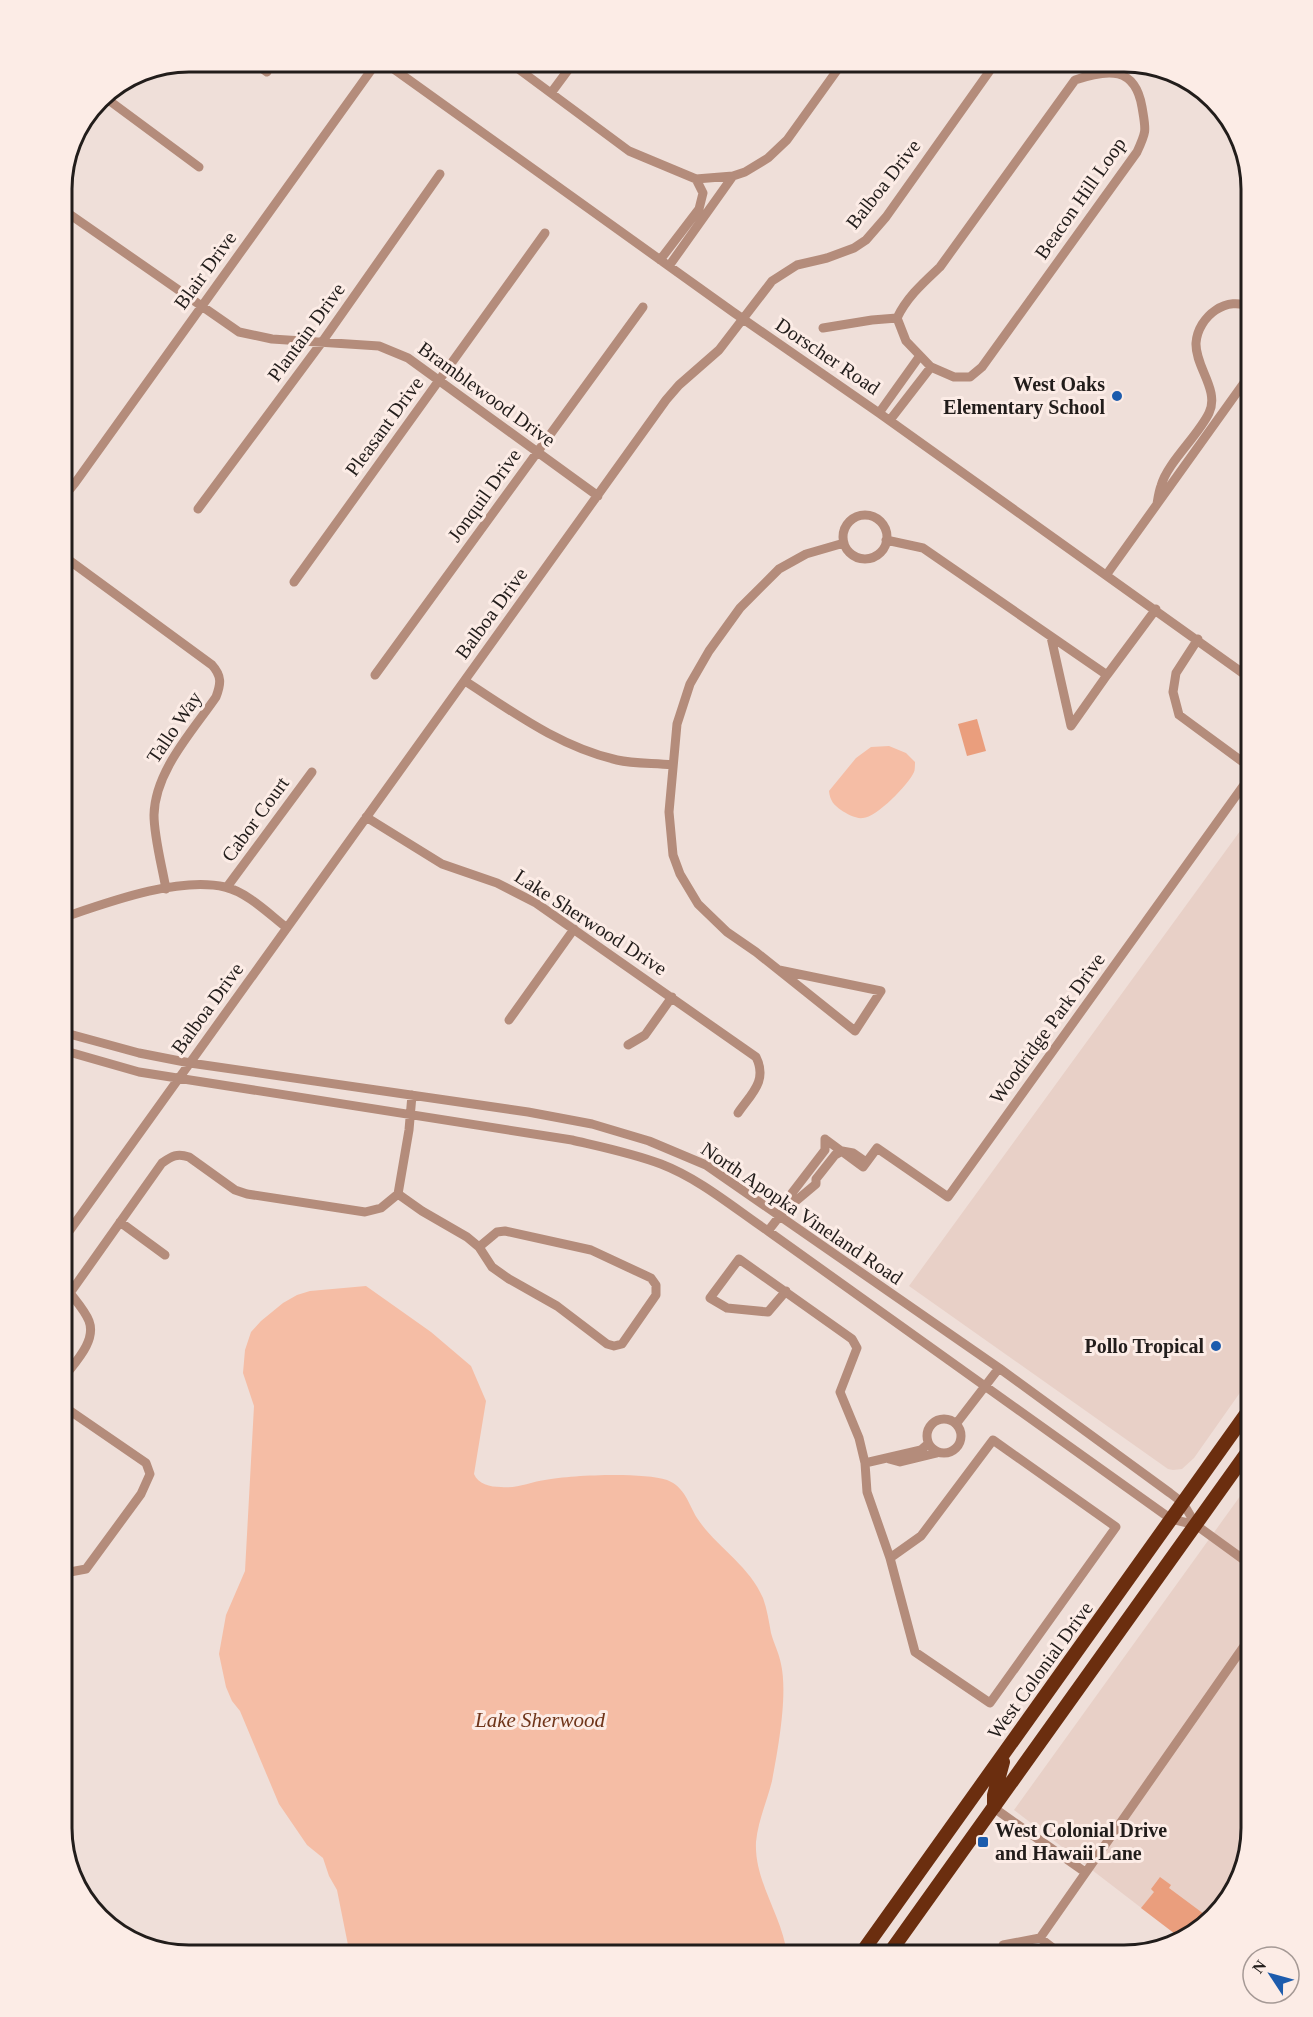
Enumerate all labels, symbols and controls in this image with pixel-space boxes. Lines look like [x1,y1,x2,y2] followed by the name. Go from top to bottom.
[1030,133,1131,264] street label: Beacon Hill Loop
[841,135,925,233] street label: Balboa Drive
[169,227,241,313] street label: Blair Drive
[263,278,349,385] street label: Plantain Drive
[772,313,884,399] street label: Dorscher Road
[414,337,560,451] street label: Bramblewood Drive
[341,372,427,480] street label: Pleasant Drive
[943,373,1105,419] place label: West Oaks Elementary School
[1110,389,1124,403] marker: West Oaks Elementary School
[443,444,526,546] street label: Jonquil Drive
[451,563,531,663] street label: Balboa Drive
[142,687,207,768] street label: Tallo Way
[217,772,293,866] street label: Cabor Court
[511,865,671,979] street label: Lake Sherwood Drive
[985,948,1110,1108] street label: Woodridge Park Drive
[167,958,247,1058] street label: Balboa Drive
[697,1137,907,1289] street label: North Apopka Vineland Road
[1085,1335,1204,1358] place label: Pollo Tropical
[1209,1339,1223,1353] marker: Pollo Tropical
[983,1597,1097,1743] street label: West Colonial Drive
[474,1708,606,1732] water label: Lake Sherwood
[995,1819,1167,1864] place label: West Colonial Drive and Hawaii Lane
[976,1835,990,1849] marker: West Colonial Drive and Hawaii Lane
[1241,1945,1301,2005] north arrow
[1249,1956,1270,1976] text: N

